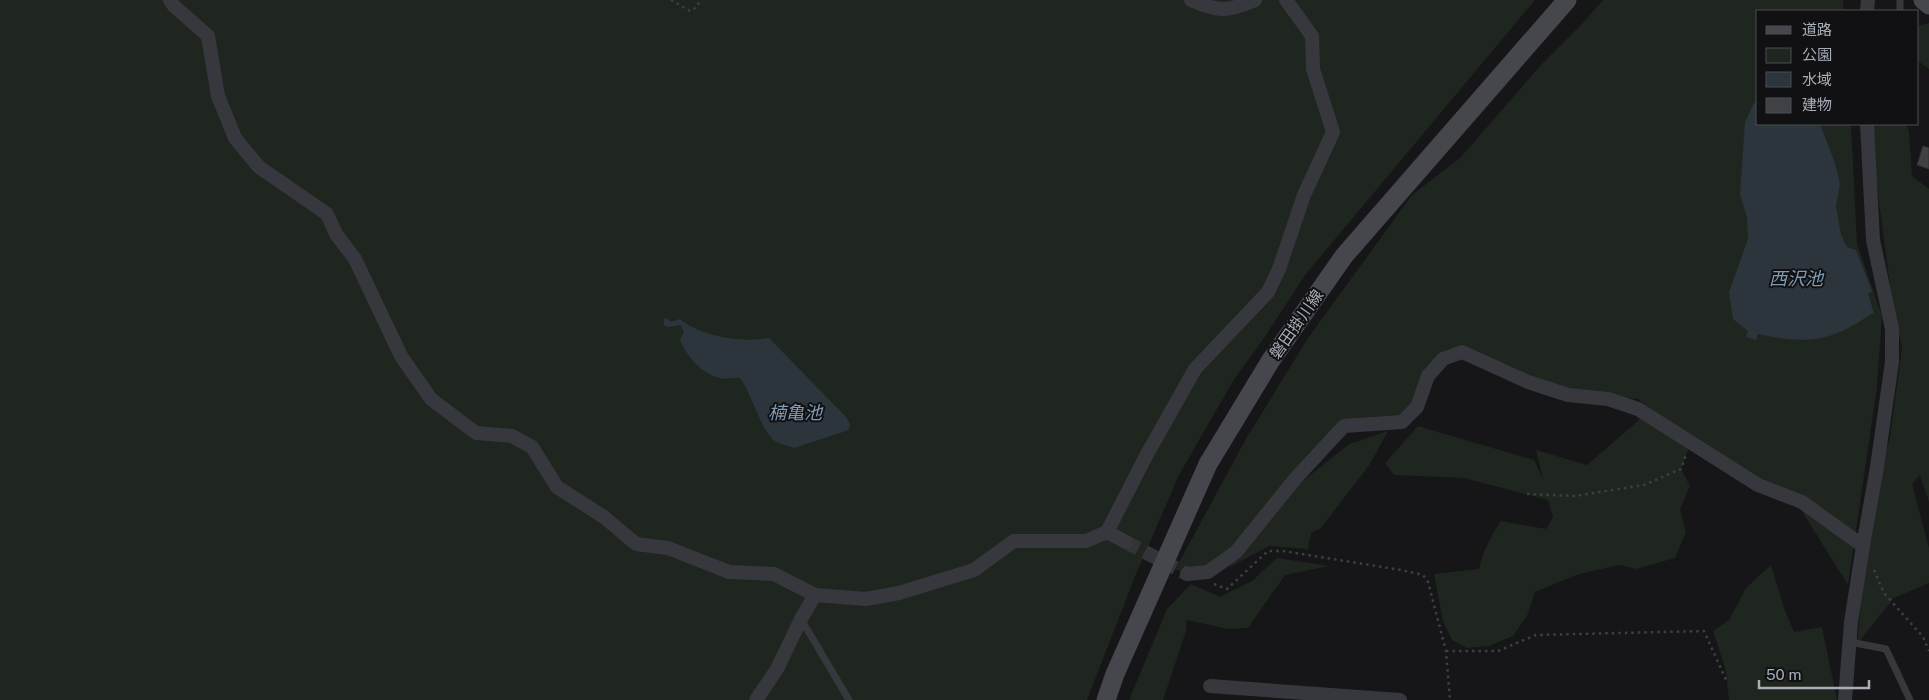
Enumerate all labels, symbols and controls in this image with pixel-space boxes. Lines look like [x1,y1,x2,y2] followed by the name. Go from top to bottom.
[1756,10,1919,125] legend
[1802,21,1832,38] text: 道路
[1802,46,1832,63] text: 公園
[1802,71,1832,88] text: 水域
[1802,96,1832,113] text: 建物
[1769,268,1825,289] water label: 西沢池
[1266,286,1327,363] street label: 磐田掛川線
[768,402,824,423] water label: 楠亀池
[1759,658,1869,690] scale bar
[1766,666,1801,683] text: 50 m

